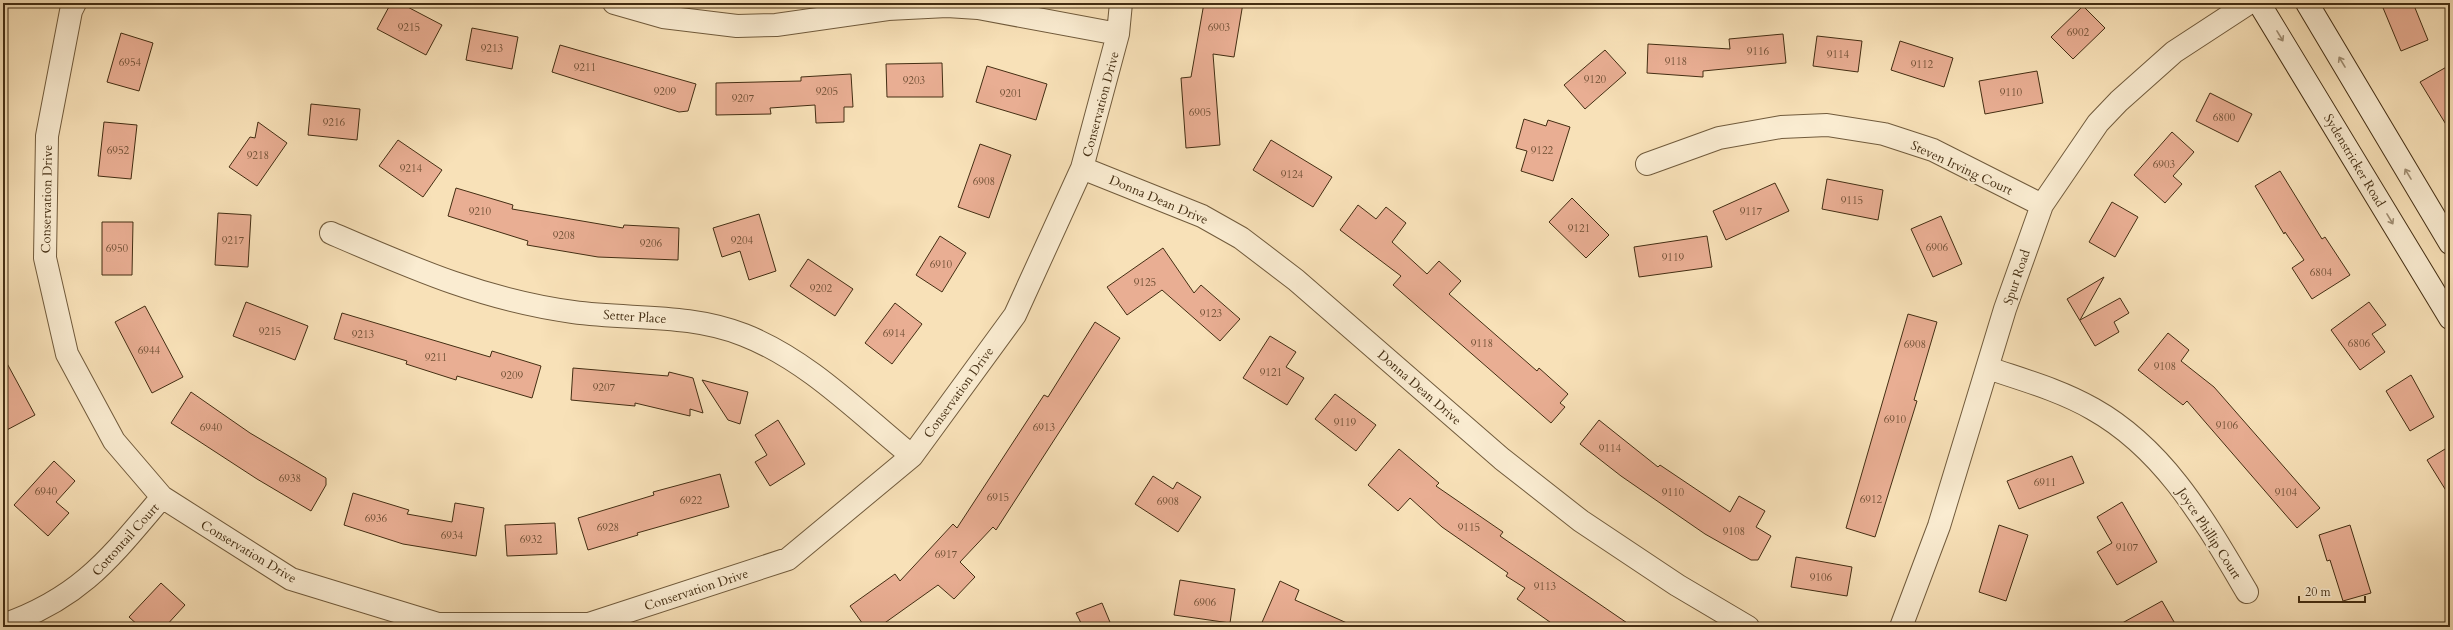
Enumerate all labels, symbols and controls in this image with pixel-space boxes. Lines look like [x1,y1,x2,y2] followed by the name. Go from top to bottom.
[398,20,420,35] house number: 9215
[1208,20,1231,35] house number: 6903
[2067,25,2090,40] house number: 6902
[2276,30,2284,42] one-way arrow
[481,41,504,56] house number: 9213
[1747,44,1770,59] house number: 9116
[1827,47,1850,62] house number: 9114
[1078,49,1124,159] street label: Conservation Drive
[1665,54,1687,69] house number: 9118
[119,55,142,70] house number: 6954
[2337,56,2345,68] one-way arrow
[1911,57,1934,72] house number: 9112
[574,60,596,75] house number: 9211
[1584,72,1607,87] house number: 9120
[903,73,926,88] house number: 9203
[654,84,677,99] house number: 9209
[816,84,838,99] house number: 9205
[2000,85,2023,100] house number: 9110
[1000,86,1022,101] house number: 9201
[732,91,755,106] house number: 9207
[1189,105,1211,120] house number: 6905
[2213,110,2236,125] house number: 6800
[2319,110,2389,211] street label: Sydenstricker Road
[323,115,346,130] house number: 9216
[1908,136,2015,199] street label: Steven Irving Court
[107,143,130,158] house number: 6952
[1531,143,1554,158] house number: 9122
[37,144,57,253] street label: Conservation Drive
[247,148,269,163] house number: 9218
[2153,157,2176,172] house number: 6903
[400,161,423,176] house number: 9214
[1281,167,1304,182] house number: 9124
[2404,168,2412,180] one-way arrow
[1106,171,1211,229] street label: Donna Dean Drive
[973,174,995,189] house number: 6908
[1841,193,1863,208] house number: 9115
[469,204,492,219] house number: 9210
[1740,204,1763,219] house number: 9117
[2387,213,2395,225] one-way arrow
[1568,221,1590,236] house number: 9121
[553,228,575,243] house number: 9208
[222,233,245,248] house number: 9217
[731,233,754,248] house number: 9204
[640,236,663,251] house number: 9206
[1926,240,1949,255] house number: 6906
[106,241,129,256] house number: 6950
[1999,247,2035,307] street label: Spur Road
[1662,250,1685,265] house number: 9119
[930,257,953,272] house number: 6910
[2310,265,2333,280] house number: 6804
[1134,275,1156,290] house number: 9125
[810,281,833,296] house number: 9202
[603,306,667,328] street label: Setter Place
[1200,306,1223,321] house number: 9123
[259,324,281,339] house number: 9215
[883,326,906,341] house number: 6914
[352,327,375,342] house number: 9213
[1471,336,1493,351] house number: 9118
[2348,336,2371,351] house number: 6806
[1904,337,1926,352] house number: 6908
[138,343,161,358] house number: 6944
[920,343,998,442] street label: Conservation Drive
[1373,346,1465,429] street label: Donna Dean Drive
[425,350,447,365] house number: 9211
[2154,359,2176,374] house number: 9108
[1260,365,1282,380] house number: 9121
[501,368,524,383] house number: 9209
[593,380,616,395] house number: 9207
[1884,412,1907,427] house number: 6910
[1334,415,1357,430] house number: 9119
[2216,418,2239,433] house number: 9106
[200,420,223,435] house number: 6940
[1033,420,1056,435] house number: 6913
[1599,441,1622,456] house number: 9114
[279,471,301,486] house number: 6938
[2034,475,2056,490] house number: 6911
[2172,483,2246,583] street label: Joyce Phillip Court
[35,484,58,499] house number: 6940
[1662,485,1685,500] house number: 9110
[2275,485,2298,500] house number: 9104
[987,490,1009,505] house number: 6915
[1860,492,1883,507] house number: 6912
[680,493,703,508] house number: 6922
[1157,494,1179,509] house number: 6908
[88,499,163,580] street label: Cottontail Court
[365,511,388,526] house number: 6936
[197,516,300,588] street label: Conservation Drive
[597,520,619,535] house number: 6928
[1458,520,1480,535] house number: 9115
[1723,524,1745,539] house number: 9108
[441,528,464,543] house number: 6934
[520,532,543,547] house number: 6932
[2116,540,2139,555] house number: 9107
[935,547,958,562] house number: 6917
[642,565,751,615] street label: Conservation Drive
[1810,570,1833,585] house number: 9106
[2299,578,2365,604] scale bar
[1534,579,1557,594] house number: 9113
[2305,584,2332,600] text: 20 m
[1194,595,1217,610] house number: 6906

